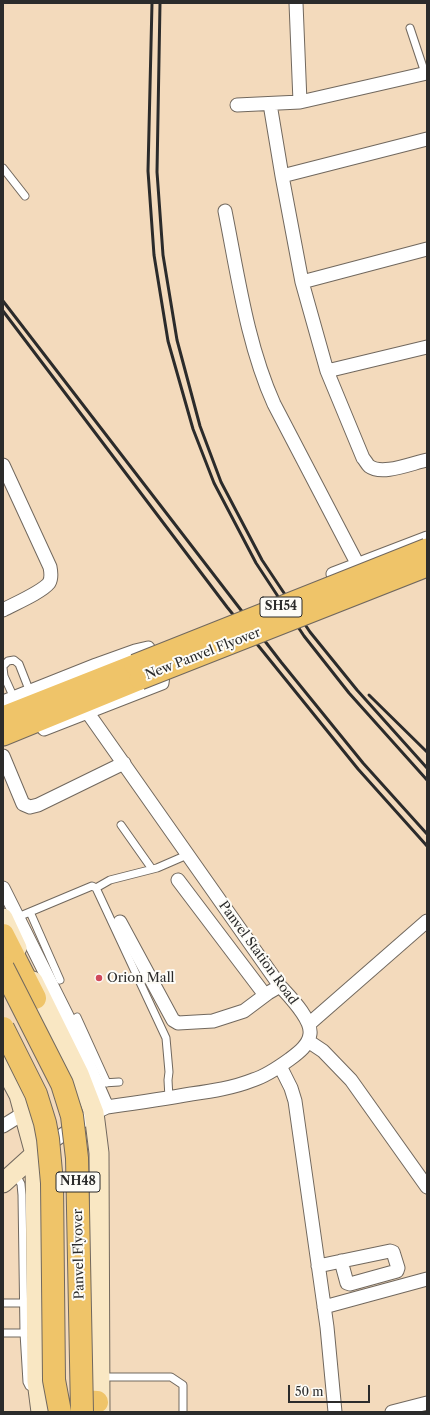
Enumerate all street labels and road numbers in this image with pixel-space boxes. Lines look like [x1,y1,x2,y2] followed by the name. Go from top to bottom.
[260,597,302,617] road number: SH54
[143,625,263,683] street label: New Panvel Flyover
[215,898,301,1008] street label: Panvel Station Road
[56,1172,100,1192] road number: NH48
[70,1209,88,1299] street label: Panvel Flyover

